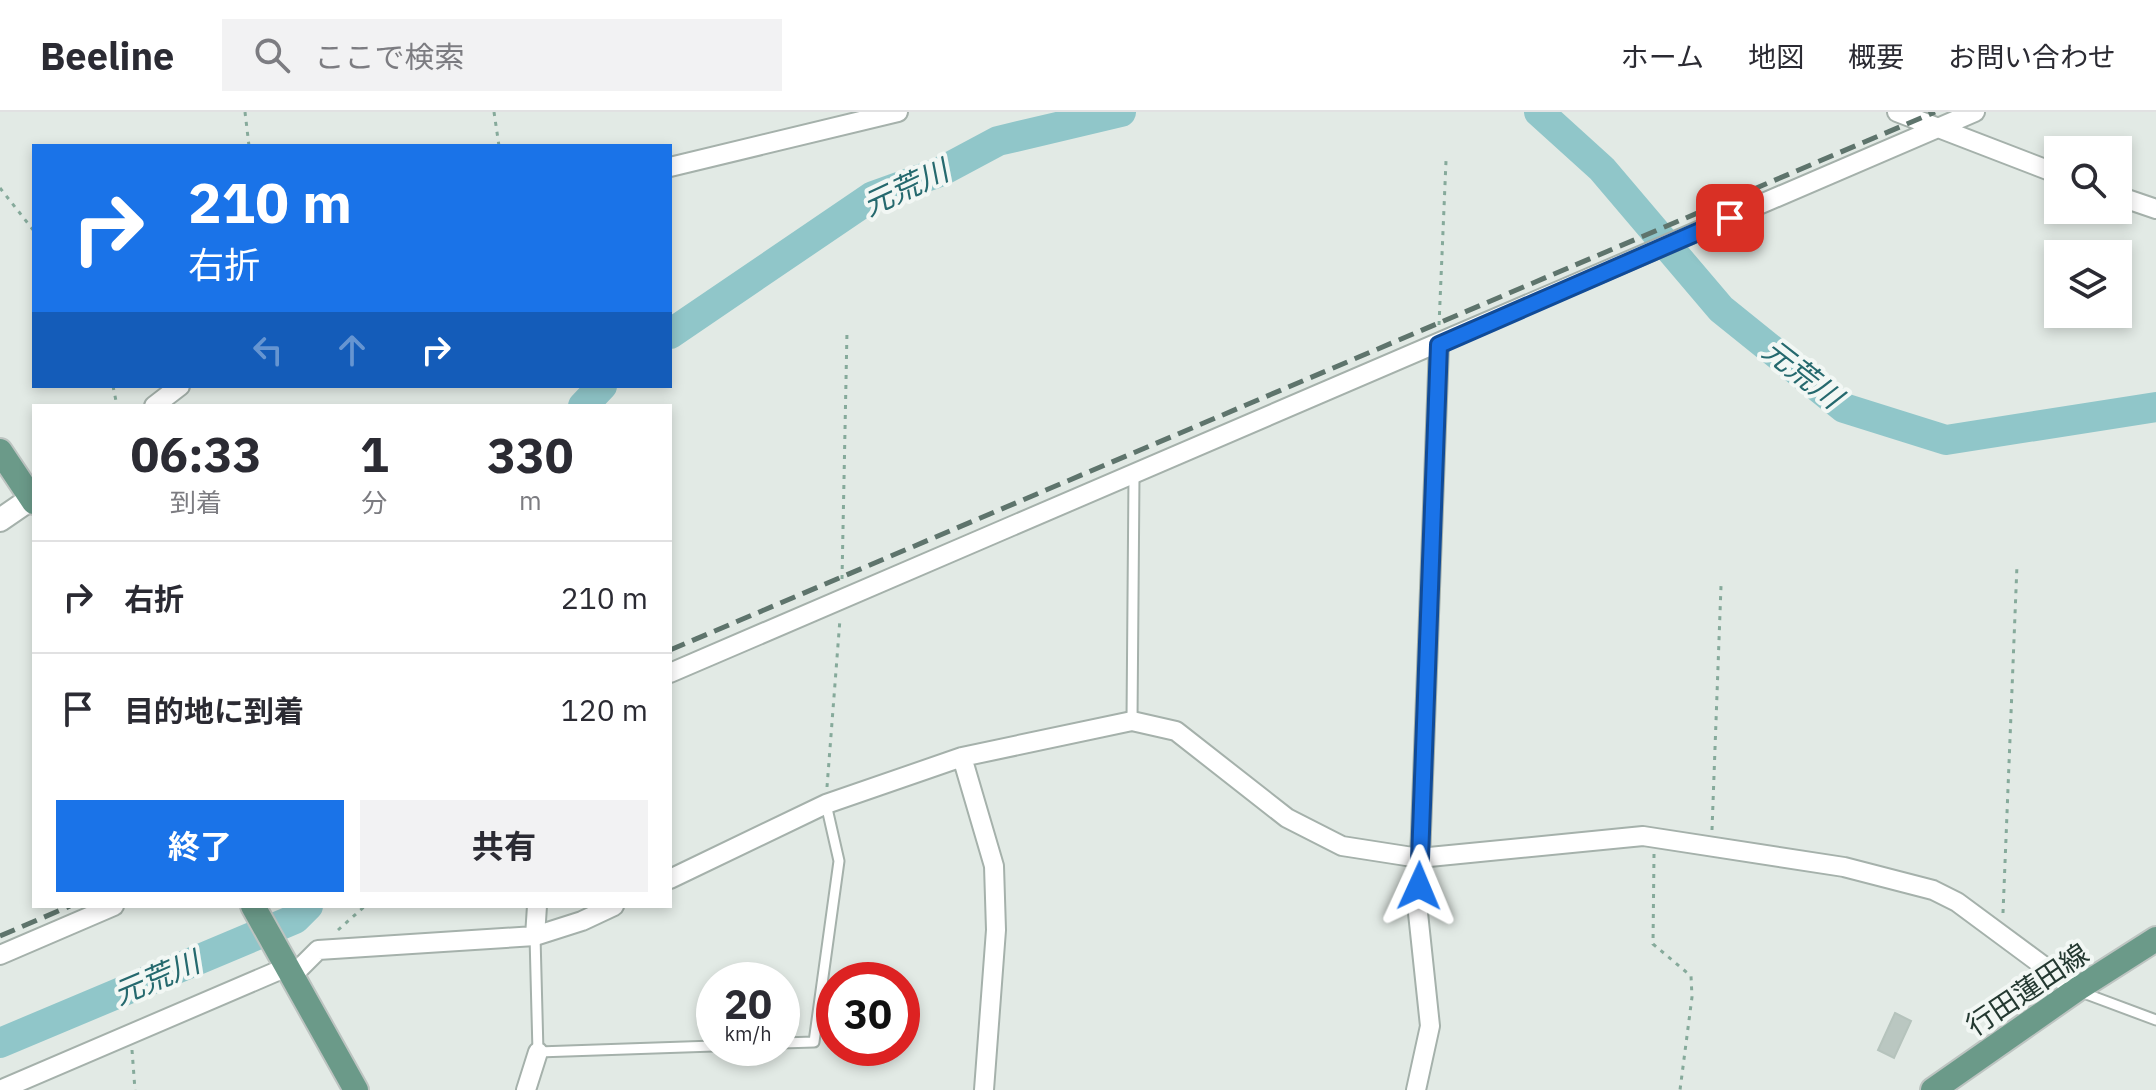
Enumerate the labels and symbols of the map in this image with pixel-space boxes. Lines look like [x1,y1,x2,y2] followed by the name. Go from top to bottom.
[856,149,957,224] water label: 元荒川
[1696,184,1764,252] pin
[1756,330,1853,418] water label: 元荒川
[1377,844,1461,928] position arrow
[1959,935,2095,1043] street label: 行田蓮田線
[107,940,208,1013] water label: 元荒川
[816,962,920,1066] speed limit sign: 30

